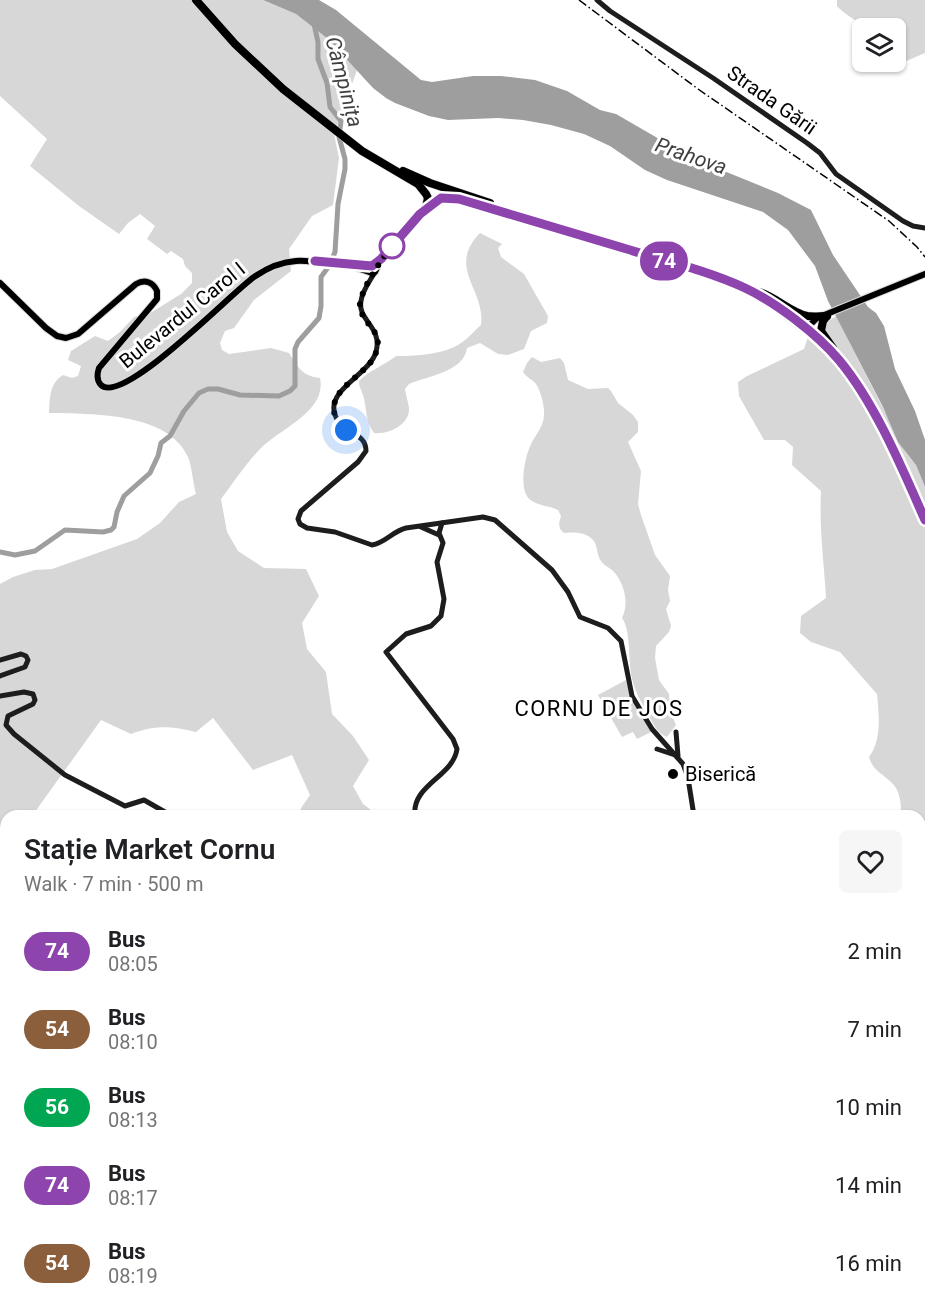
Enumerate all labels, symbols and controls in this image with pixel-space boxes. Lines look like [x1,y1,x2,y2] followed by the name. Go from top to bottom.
[852,18,906,72] map controls
[852,18,906,72] button: layers
[320,34,368,130] water label: Câmpinița
[723,60,821,140] street label: Strada Gării
[652,133,730,179] water label: Prahova
[379,233,405,259] unlabelled marker
[637,242,691,280] line badge: 74
[652,249,676,273] text: 74
[114,257,250,373] street label: Bulevardul Carol I
[331,415,361,445] your location
[514,696,684,721] district label: CORNU DE JOS
[685,762,756,786] place label: Biserică
[666,767,680,781] marker: Biserică
[839,830,902,893] button: heart
[24,833,275,866] text: Stație Market Cornu
[24,872,203,896] text: Walk · 7 min · 500 m
[108,927,146,952] text: Bus
[45,939,69,963] text: 74
[847,939,902,964] text: 2 min
[108,952,158,976] text: 08:05
[108,1005,146,1030] text: Bus
[45,1017,69,1041] text: 54
[847,1017,902,1042] text: 7 min
[108,1030,158,1054] text: 08:10
[108,1083,146,1108] text: Bus
[45,1095,69,1119] text: 56
[835,1095,902,1120] text: 10 min
[108,1108,158,1132] text: 08:13
[108,1161,146,1186] text: Bus
[45,1173,69,1197] text: 74
[835,1173,902,1198] text: 14 min
[108,1186,158,1210] text: 08:17
[108,1239,146,1264] text: Bus
[45,1251,69,1275] text: 54
[835,1251,902,1276] text: 16 min
[108,1264,158,1288] text: 08:19

